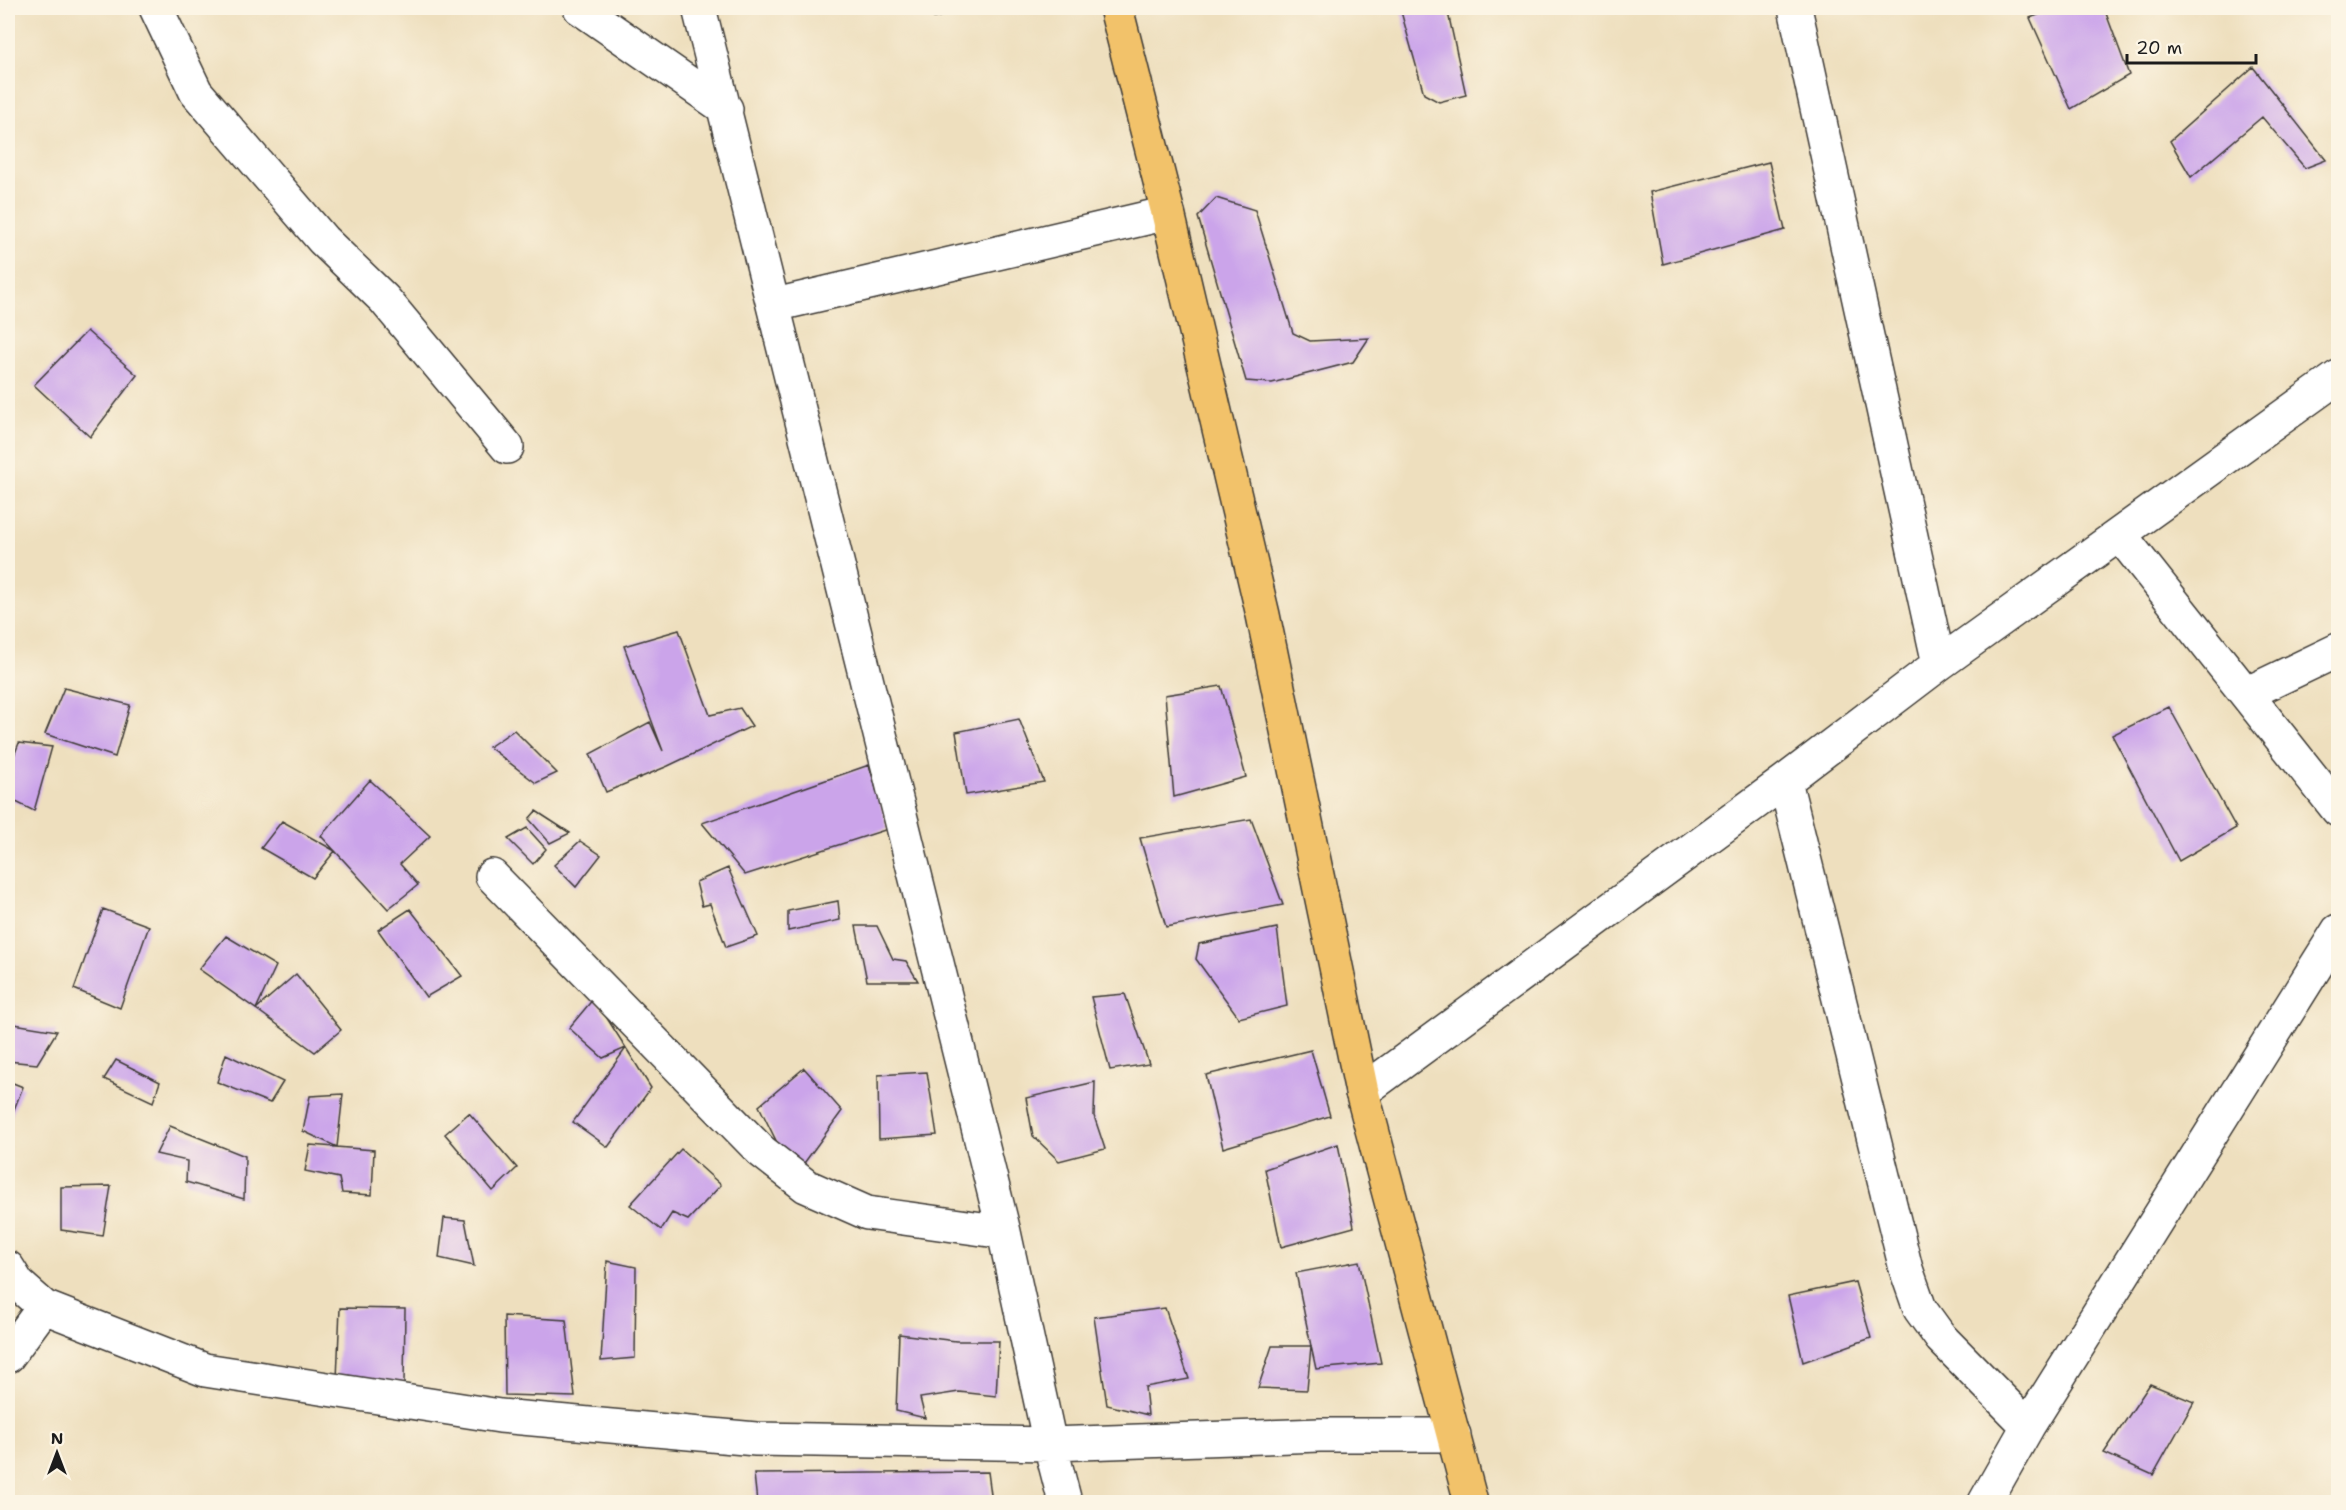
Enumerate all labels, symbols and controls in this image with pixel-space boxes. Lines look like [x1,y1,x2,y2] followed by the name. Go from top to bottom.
[2127,27,2256,65] scale bar
[2136,36,2182,60] text: 20 m
[27,1423,87,1483] north arrow
[51,1428,63,1449] text: N

